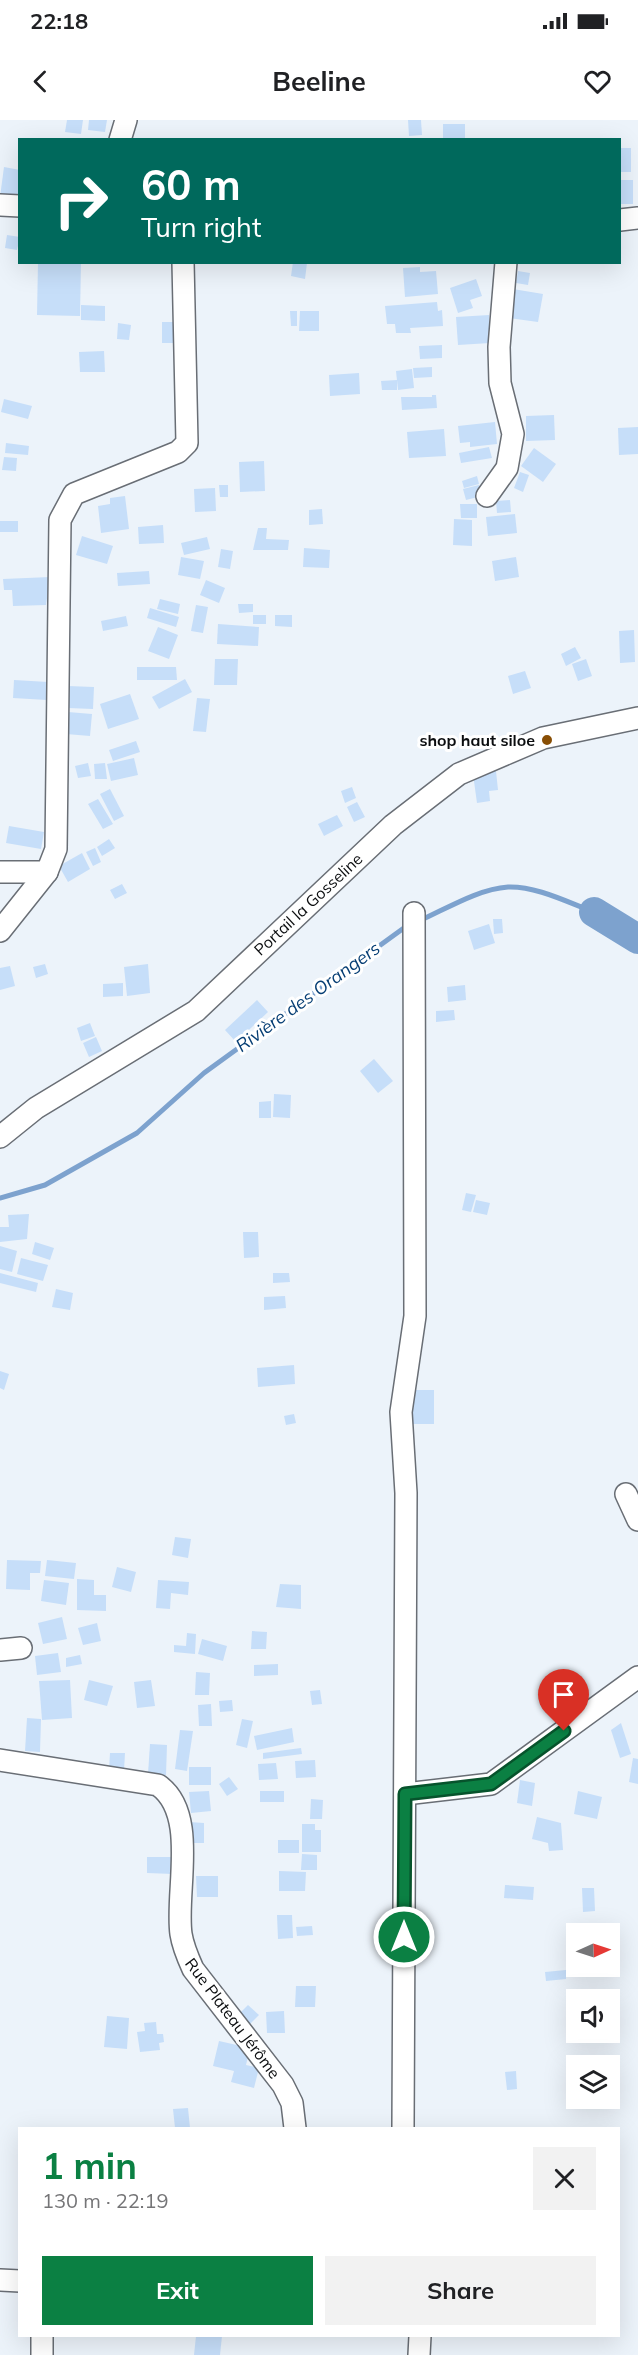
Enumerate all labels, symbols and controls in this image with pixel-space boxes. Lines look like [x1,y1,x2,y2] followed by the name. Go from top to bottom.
[30,7,88,35] text: 22:18
[272,64,366,98] text: Beeline
[24,65,57,98] icon: back
[581,65,614,98] icon: heart
[141,158,241,211] text: 60 m
[42,162,120,240] icon: right
[141,210,261,244] text: Turn right
[419,730,535,750] place label: shop haut siloe
[540,733,554,747] marker: shop haut siloe
[250,849,366,959] street label: Portail la Gosseline
[231,936,385,1057] water label: Rivière des Orangers
[538,1669,589,1731] pin
[547,1678,580,1711] icon: arrive
[372,1905,436,1969] position arrow
[566,1923,620,1977] north arrow
[566,1923,620,2109] map controls
[181,1954,285,2082] street label: Rue Plateau Jérôme
[566,1989,620,2043] button: sound
[566,2055,620,2109] button: layers
[42,2143,137,2188] text: 1 min
[533,2147,596,2210] button: close
[42,2188,168,2213] text: 130 m · 22:19
[42,2256,313,2325] button: Exit
[325,2256,596,2325] button: Share

